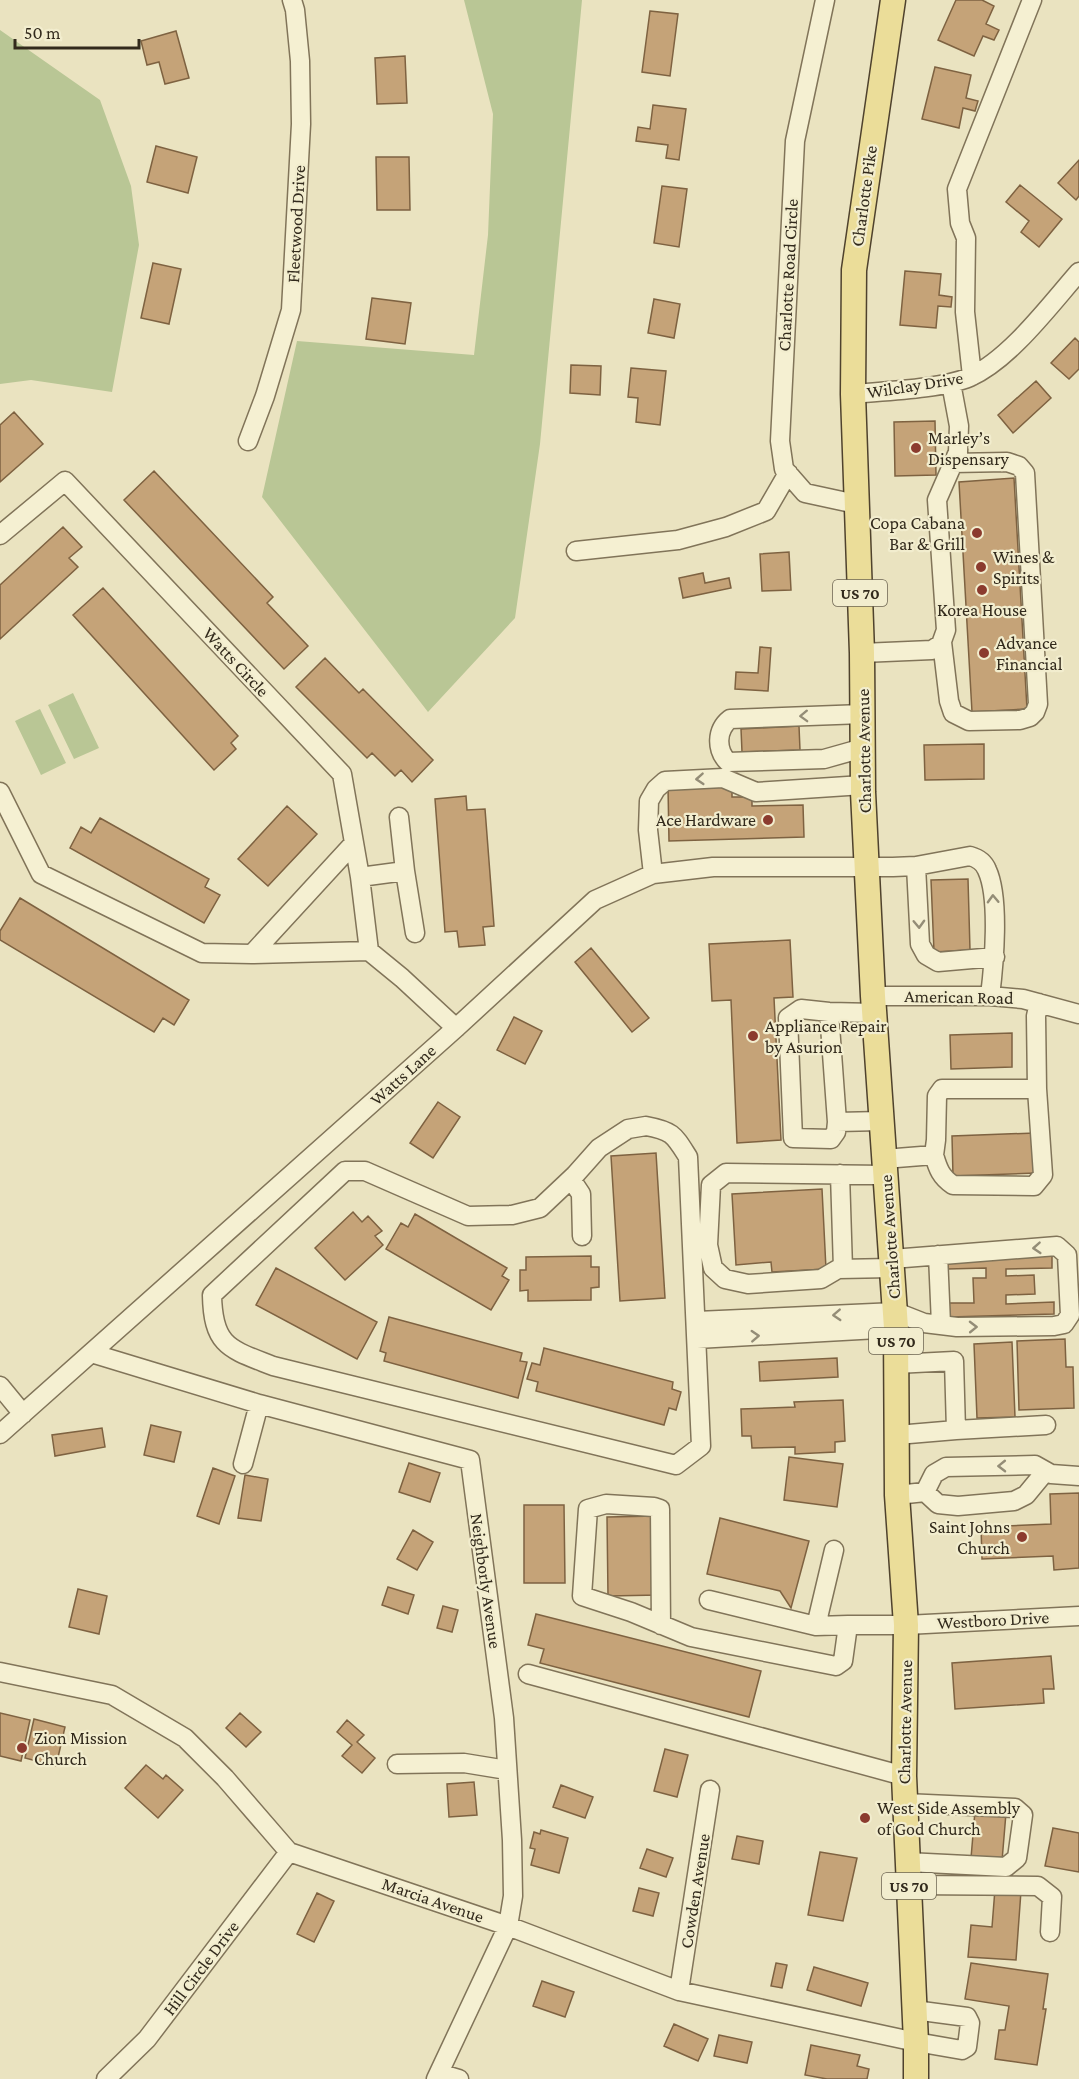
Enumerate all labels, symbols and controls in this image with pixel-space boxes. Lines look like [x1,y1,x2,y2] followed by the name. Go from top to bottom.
[15,12,140,50] scale bar
[24,23,61,43] text: 50 m
[847,144,881,248] street label: Charlotte Pike
[283,164,309,284] street label: Fleetwood Drive
[774,198,802,352] street label: Charlotte Road Circle
[866,368,964,402] street label: Wilclay Drive
[928,428,1010,469] place label: Marley’s Dispensary
[909,441,923,455] marker: Marley’s Dispensary
[870,513,965,554] place label: Copa Cabana Bar & Grill
[970,526,984,540] marker: Copa Cabana Bar & Grill
[993,547,1055,588] place label: Wines & Spirits
[974,560,988,574] marker: Wines & Spirits
[833,580,887,606] road number: US 70
[975,583,989,597] marker: Korea House
[937,600,1027,620] place label: Korea House
[199,623,273,701] street label: Watts Circle
[996,633,1063,674] place label: Advance Financial
[977,646,991,660] marker: Advance Financial
[853,688,875,813] street label: Charlotte Avenue
[800,710,809,723] one-way arrow
[696,773,705,786] one-way arrow
[656,810,756,830] place label: Ace Hardware
[761,813,775,827] marker: Ace Hardware
[986,894,999,903] one-way arrow
[912,920,925,929] one-way arrow
[904,986,1014,1008] street label: American Road
[765,1016,887,1057] place label: Appliance Repair by Asurion
[746,1029,760,1043] marker: Appliance Repair by Asurion
[366,1040,440,1110] street label: Watts Lane
[876,1174,904,1300] street label: Charlotte Avenue
[1033,1241,1042,1254] one-way arrow
[833,1308,842,1321] one-way arrow
[968,1321,977,1333] one-way arrow
[869,1328,923,1354] road number: US 70
[751,1330,760,1343] one-way arrow
[998,1459,1007,1472] one-way arrow
[467,1512,505,1650] street label: Neighborly Avenue
[929,1517,1010,1558] place label: Saint Johns Church
[1015,1530,1029,1544] marker: Saint Johns Church
[936,1607,1050,1633] street label: Westboro Drive
[894,1659,916,1784] street label: Charlotte Avenue
[34,1728,127,1769] place label: Zion Mission Church
[15,1741,29,1755] marker: Zion Mission Church
[877,1798,1021,1839] place label: West Side Assembly of God Church
[858,1811,872,1825] marker: West Side Assembly of God Church
[676,1832,714,1950] street label: Cowden Avenue
[380,1873,487,1927] street label: Marcia Avenue
[882,1873,936,1899] road number: US 70
[159,1917,243,2019] street label: Hill Circle Drive

